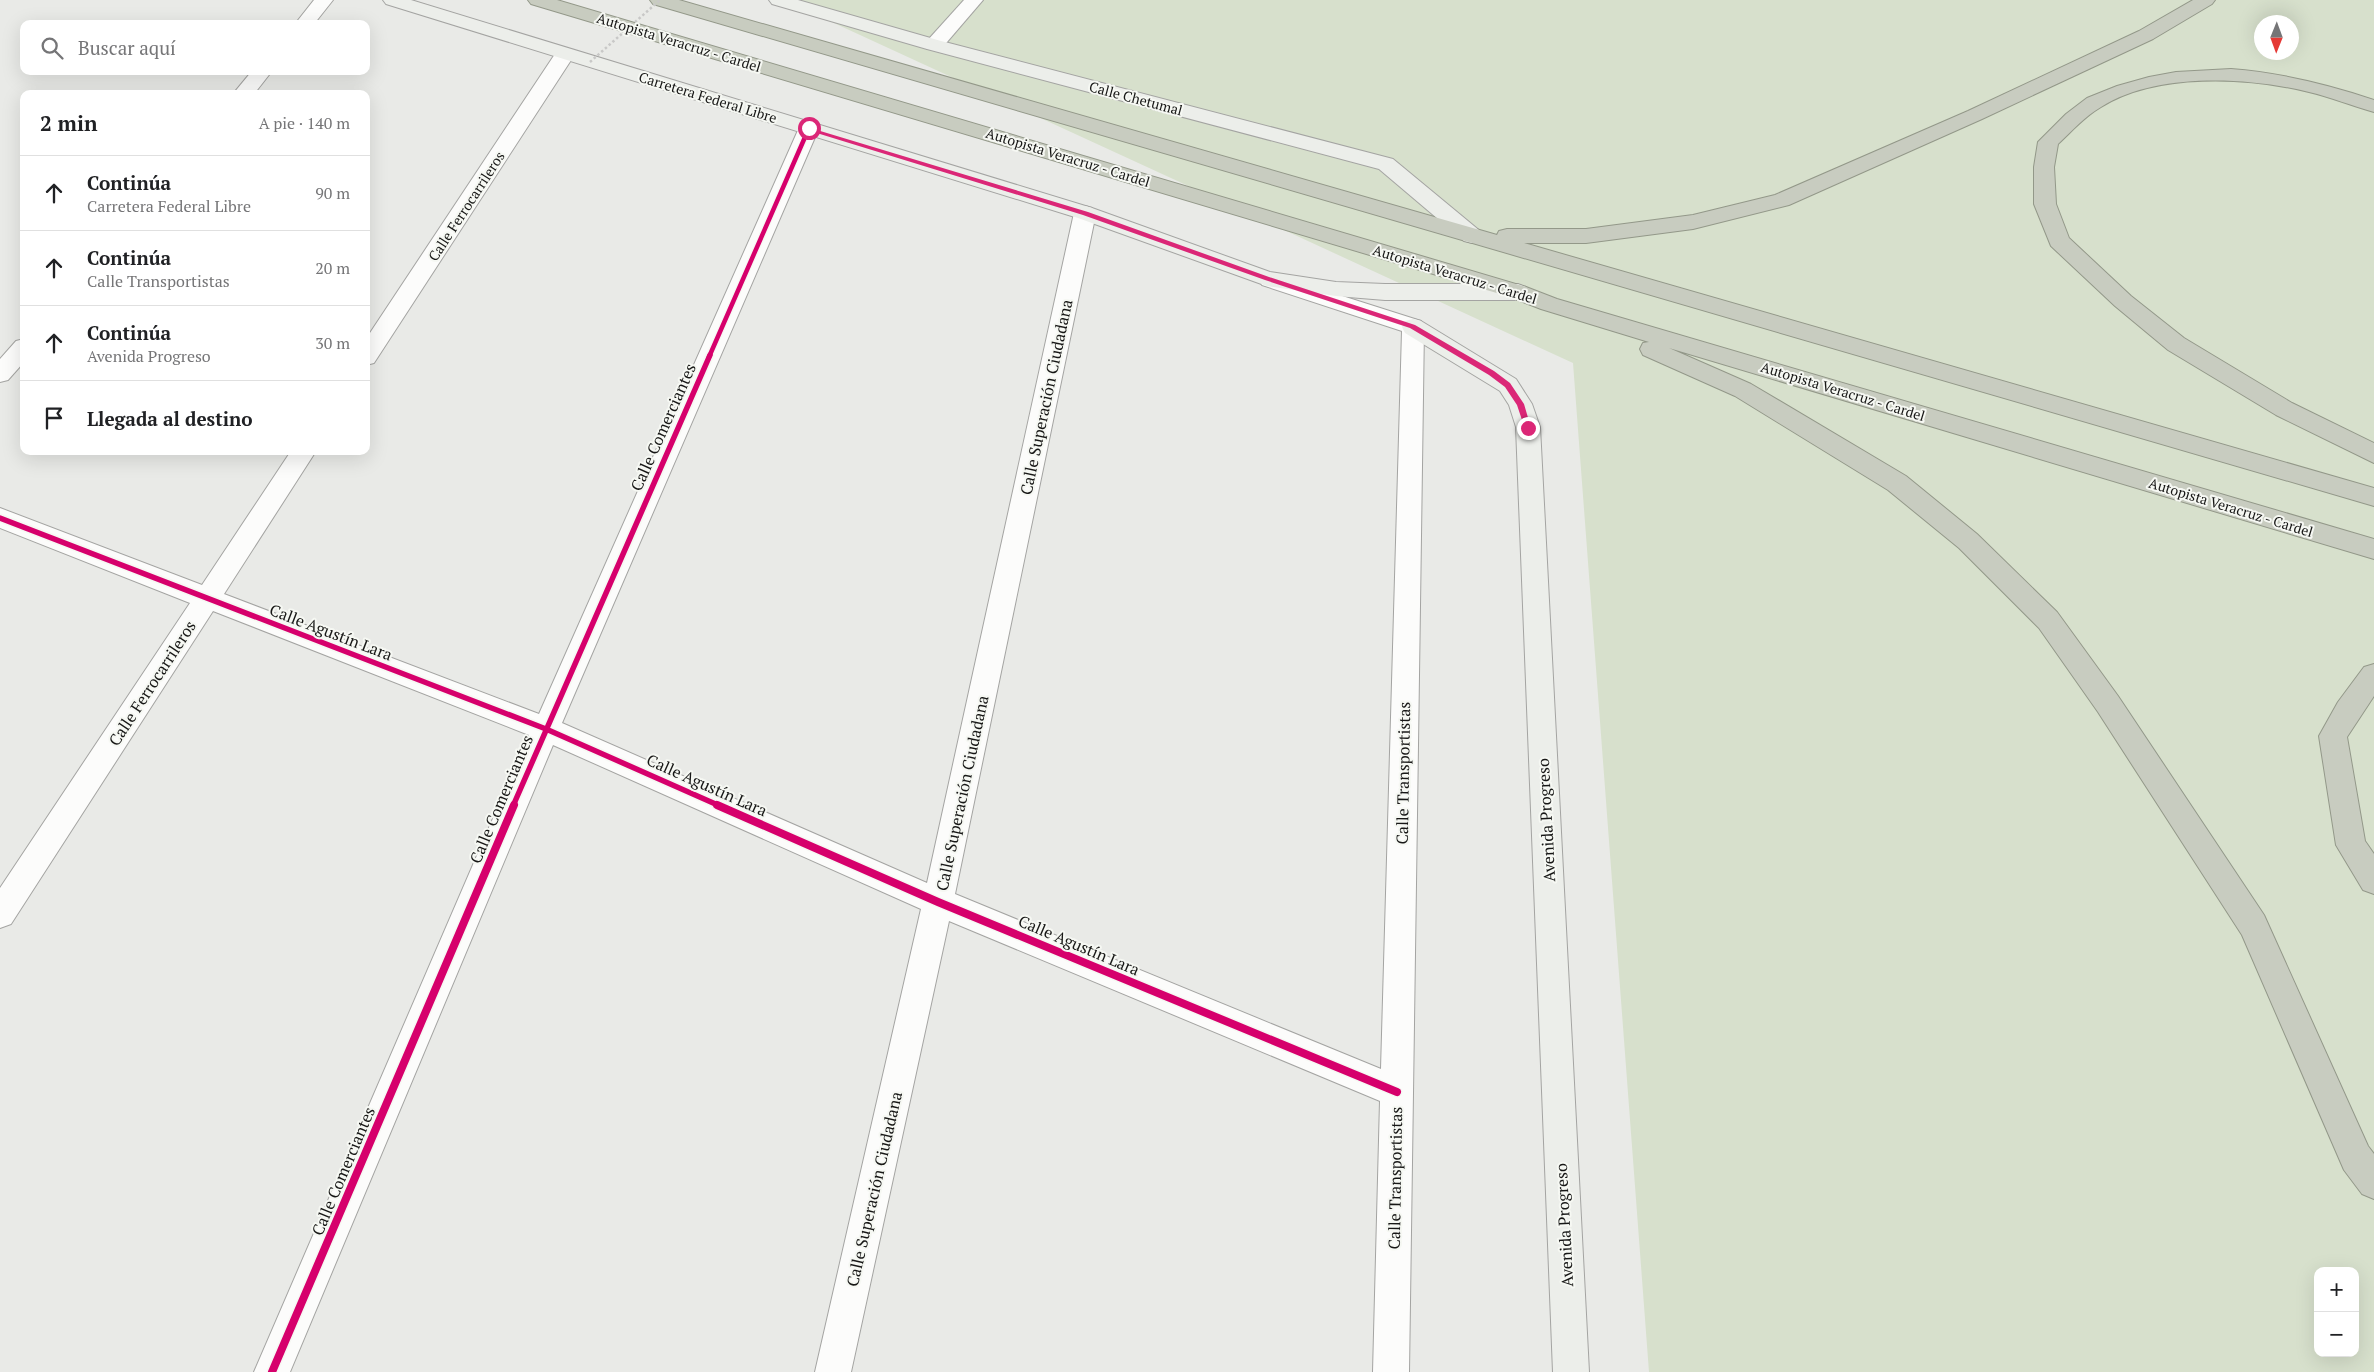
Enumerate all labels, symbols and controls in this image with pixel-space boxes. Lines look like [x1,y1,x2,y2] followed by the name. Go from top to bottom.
[595,8,763,76] street label: Autopista Veracruz - Cardel
[2254,15,2299,60] north arrow
[20,20,370,75] search box
[38,34,66,62] icon: search
[78,35,176,60] text: Buscar aquí
[637,67,779,127] street label: Carretera Federal Libre
[1087,76,1185,120] street label: Calle Chetumal
[40,109,97,137] text: 2 min
[259,112,350,134] text: A pie · 140 m
[798,117,821,140] route start
[984,123,1152,191] street label: Autopista Veracruz - Cardel
[423,148,509,264] street label: Calle Ferrocarrileros
[87,170,171,195] text: Continúa
[40,179,68,207] icon: ahead
[315,182,350,204] text: 90 m
[87,195,251,217] text: Carretera Federal Libre
[1371,240,1539,308] street label: Autopista Veracruz - Cardel
[87,245,171,270] text: Continúa
[40,254,68,282] icon: ahead
[315,257,350,279] text: 20 m
[87,270,230,292] text: Calle Transportistas
[1015,297,1077,497] street label: Calle Superación Ciudadana
[87,320,171,345] text: Continúa
[40,329,68,357] icon: ahead
[315,332,350,354] text: 30 m
[87,345,211,367] text: Avenida Progreso
[1759,357,1927,425] street label: Autopista Veracruz - Cardel
[625,360,701,494] street label: Calle Comerciantes
[40,404,68,432] icon: arrive
[87,406,253,431] text: Llegada al destino
[1517,417,1540,440] route end
[2147,473,2315,541] street label: Autopista Veracruz - Cardel
[266,598,396,666] street label: Calle Agustín Lara
[103,616,201,750] street label: Calle Ferrocarrileros
[931,693,993,893] street label: Calle Superación Ciudadana
[1391,701,1415,845] street label: Calle Transportistas
[464,731,538,867] street label: Calle Comerciantes
[643,749,771,821] street label: Calle Agustín Lara
[1532,758,1560,882] street label: Avenida Progreso
[1015,910,1143,980] street label: Calle Agustín Lara
[841,1089,907,1289] street label: Calle Superación Ciudadana
[306,1103,380,1239] street label: Calle Comerciantes
[1383,1106,1407,1250] street label: Calle Transportistas
[1550,1163,1578,1287] street label: Avenida Progreso
[2314,1267,2359,1357] map controls
[2314,1267,2359,1312] button: +
[2314,1312,2359,1357] button: −

